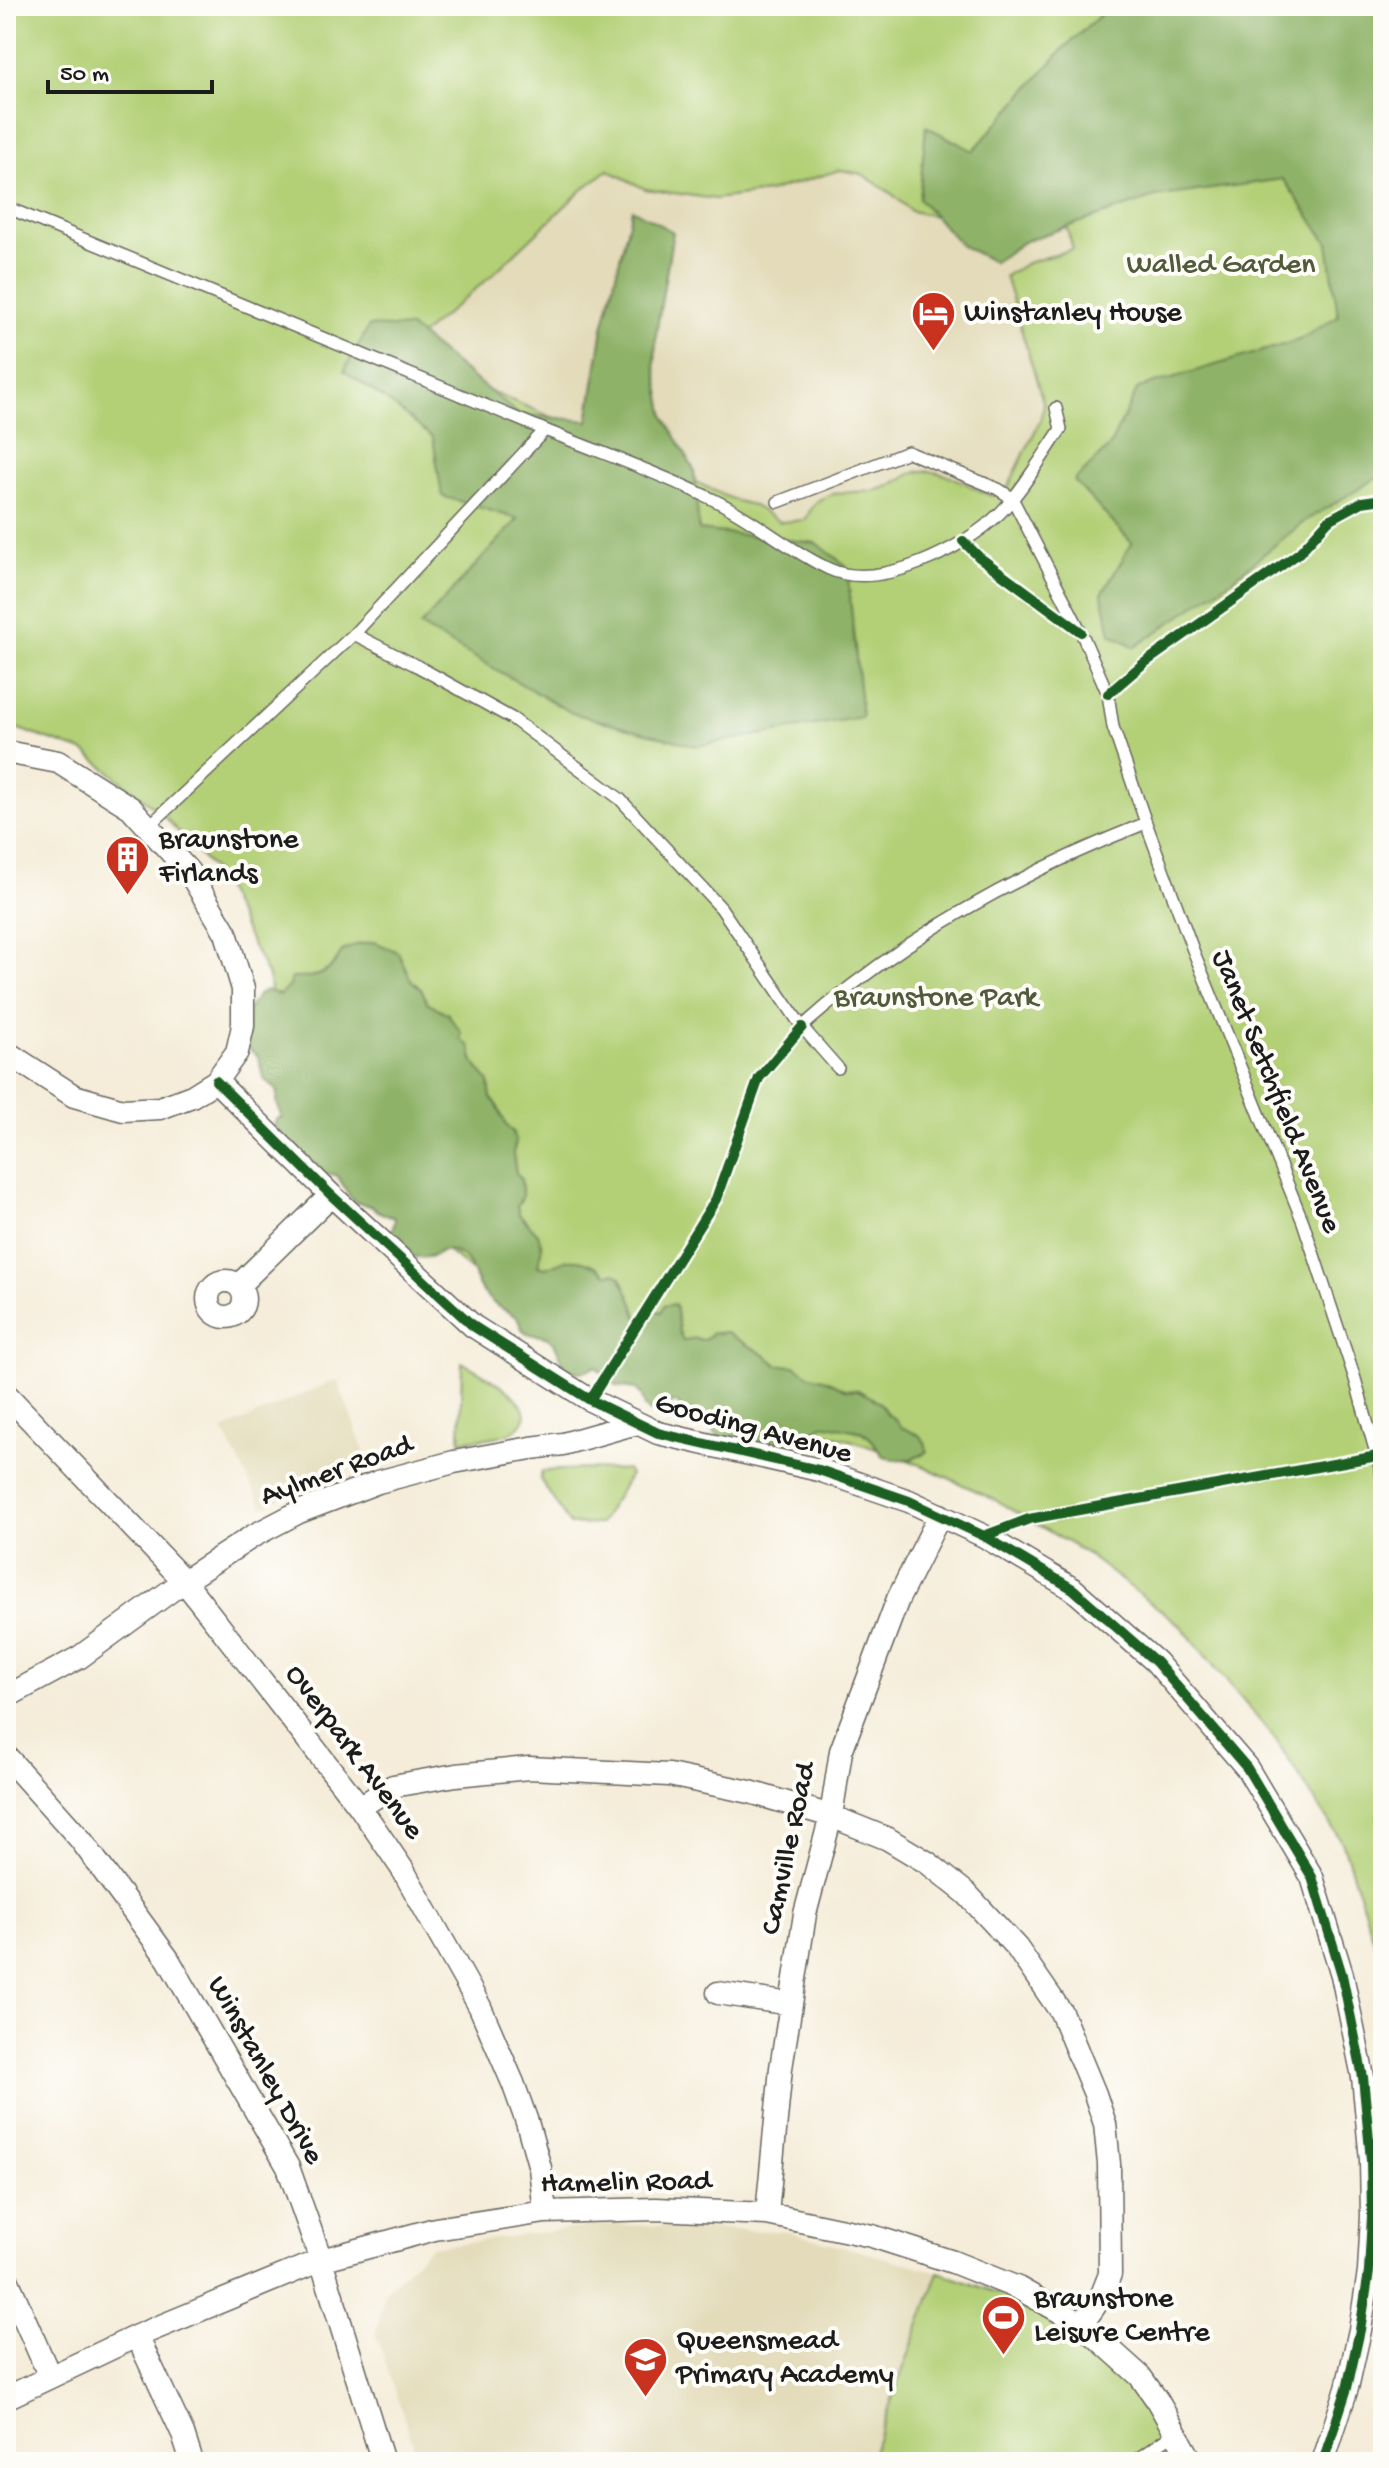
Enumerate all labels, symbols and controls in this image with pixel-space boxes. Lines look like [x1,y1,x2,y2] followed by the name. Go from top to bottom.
[48,44,212,94] scale bar
[60,61,109,90] text: 50 m
[1126,249,1316,284] park label: Walled Garden
[909,290,957,353] hotel icon: Winstanley House
[964,297,1182,332] place label: Winstanley House
[158,824,299,893] place label: Braunstone Firlands
[104,834,152,897] building icon: Braunstone Firlands
[1202,945,1348,1239] street label: Janet Setchfield Avenue
[833,982,1041,1017] park label: Braunstone Park
[651,1387,856,1473] street label: Gooding Avenue
[256,1428,420,1516] street label: Aylmer Road
[276,1659,431,1848] street label: Overpark Avenue
[755,1757,826,1938] street label: Camville Road
[198,1971,330,2172] street label: Winstanley Drive
[540,2165,714,2203] street label: Hamelin Road
[1033,2283,1210,2352] place label: Braunstone Leisure Centre
[979,2293,1027,2356] sports icon: Braunstone Leisure Centre
[675,2325,894,2394] place label: Queensmead Primary Academy
[621,2335,669,2398] school or university icon: Queensmead Primary Academy

